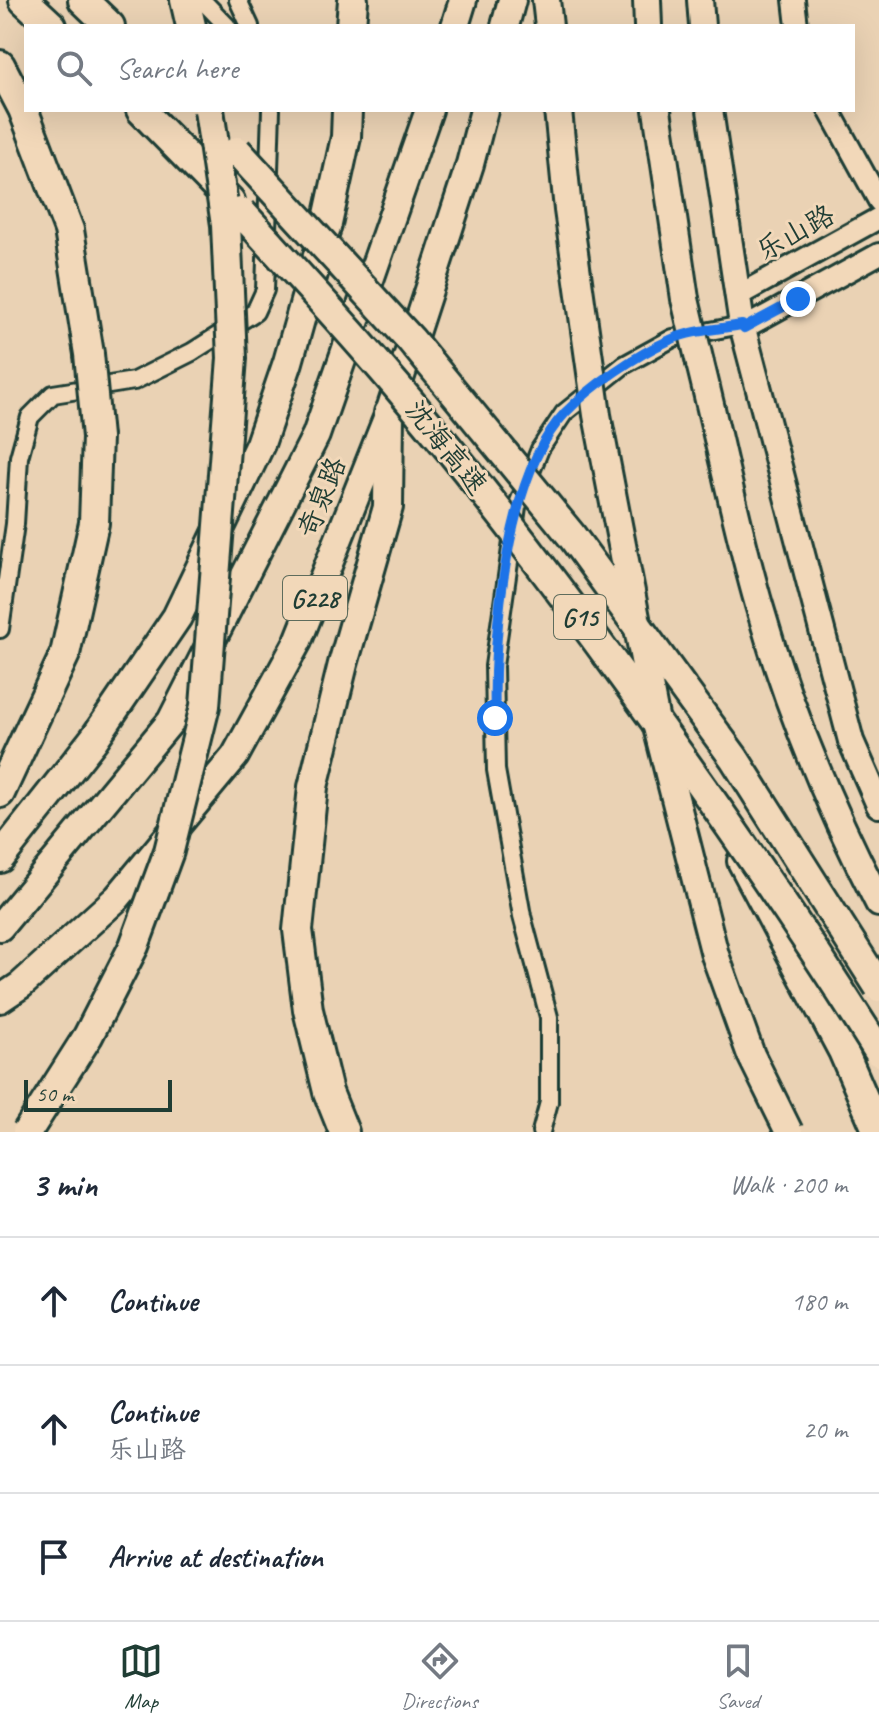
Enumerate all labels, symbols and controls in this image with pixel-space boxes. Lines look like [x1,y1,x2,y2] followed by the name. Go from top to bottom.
[24,24,855,112] search box
[52,46,96,90] icon: search
[116,49,238,87] text: Search here
[750,197,840,268] street label: 乐山路
[780,281,816,317] route end
[398,393,495,502] street label: 沈海高速
[290,452,353,543] street label: 奇泉路
[283,576,347,620] road number: G228
[554,595,606,639] road number: G15
[477,700,513,736] route start
[24,1076,172,1112] scale bar
[36,1080,73,1108] text: 50 m
[32,1163,97,1206] text: 3 min
[730,1168,847,1201] text: Walk · 200 m
[32,1279,76,1323] icon: ahead
[108,1282,198,1320] text: Continue
[791,1285,847,1318] text: 180 m
[108,1393,198,1431] text: Continue
[32,1407,76,1451] icon: ahead
[803,1413,847,1446] text: 20 m
[108,1433,186,1466] text: 乐山路
[32,1535,76,1579] icon: arrive
[108,1538,323,1576] text: Arrive at destination
[119,1639,163,1715] tab: Map
[401,1639,478,1715] tab: Directions
[716,1639,760,1715] tab: Saved

